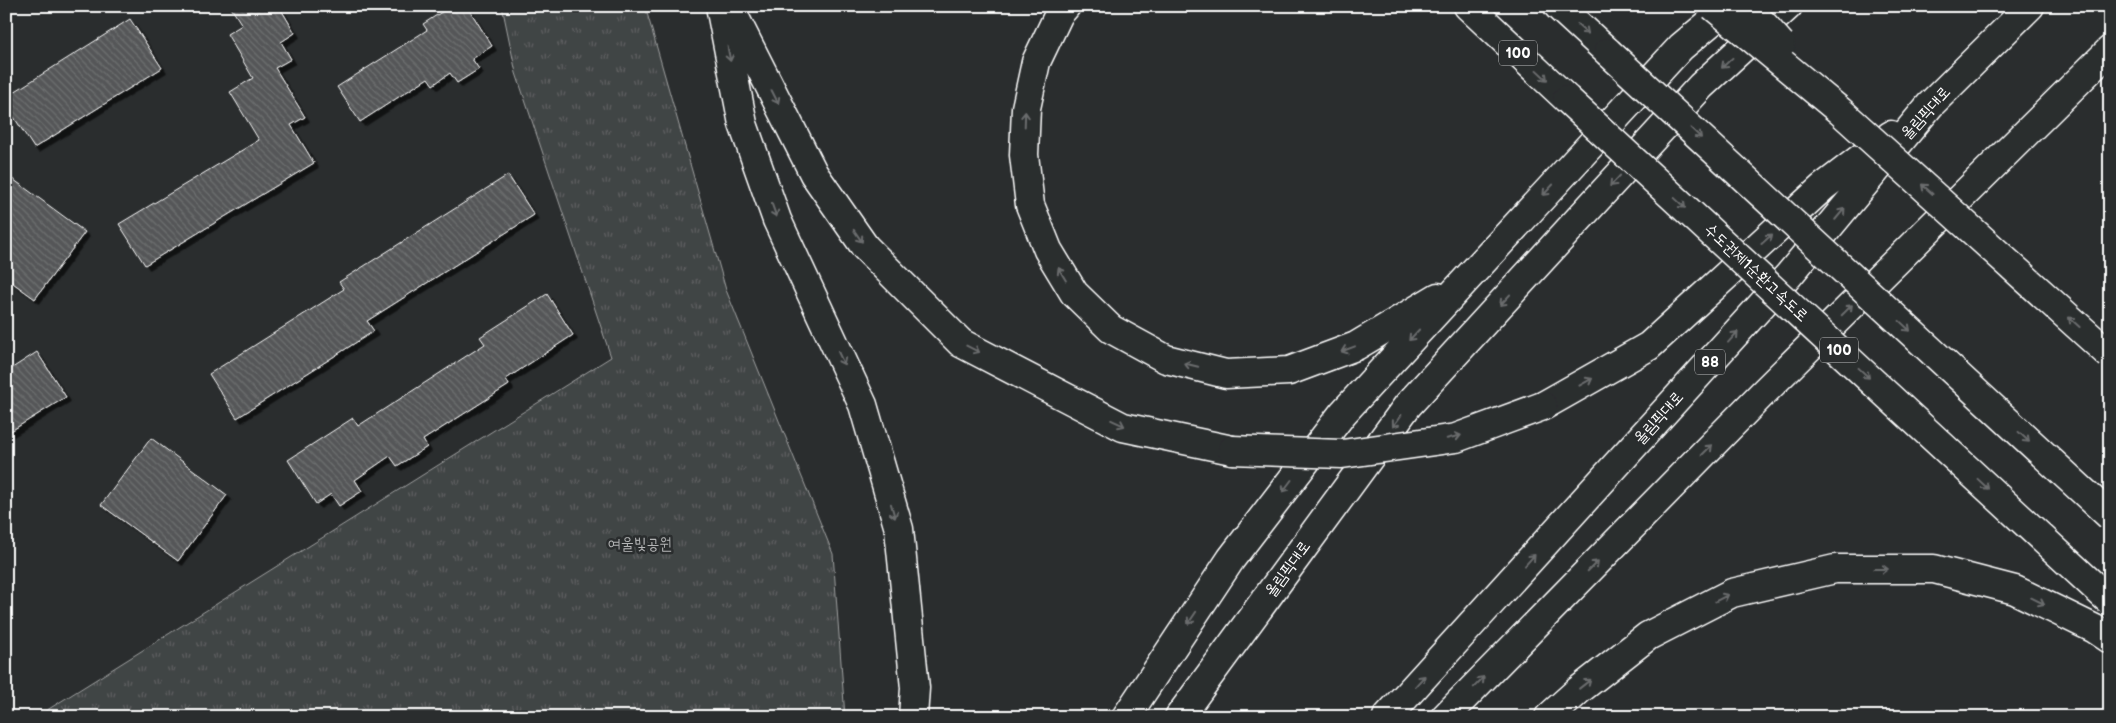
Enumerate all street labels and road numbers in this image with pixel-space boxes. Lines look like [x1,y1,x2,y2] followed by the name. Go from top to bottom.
[1499,40,1537,66] road number: 100
[1897,83,1955,143] street label: 올림픽대로
[1700,220,1812,326] street label: 수도권제1순환고속도로
[1820,338,1858,362] road number: 100
[1695,350,1725,374] road number: 88
[1630,388,1688,448] street label: 올림픽대로
[1261,537,1315,601] street label: 올림픽대로

